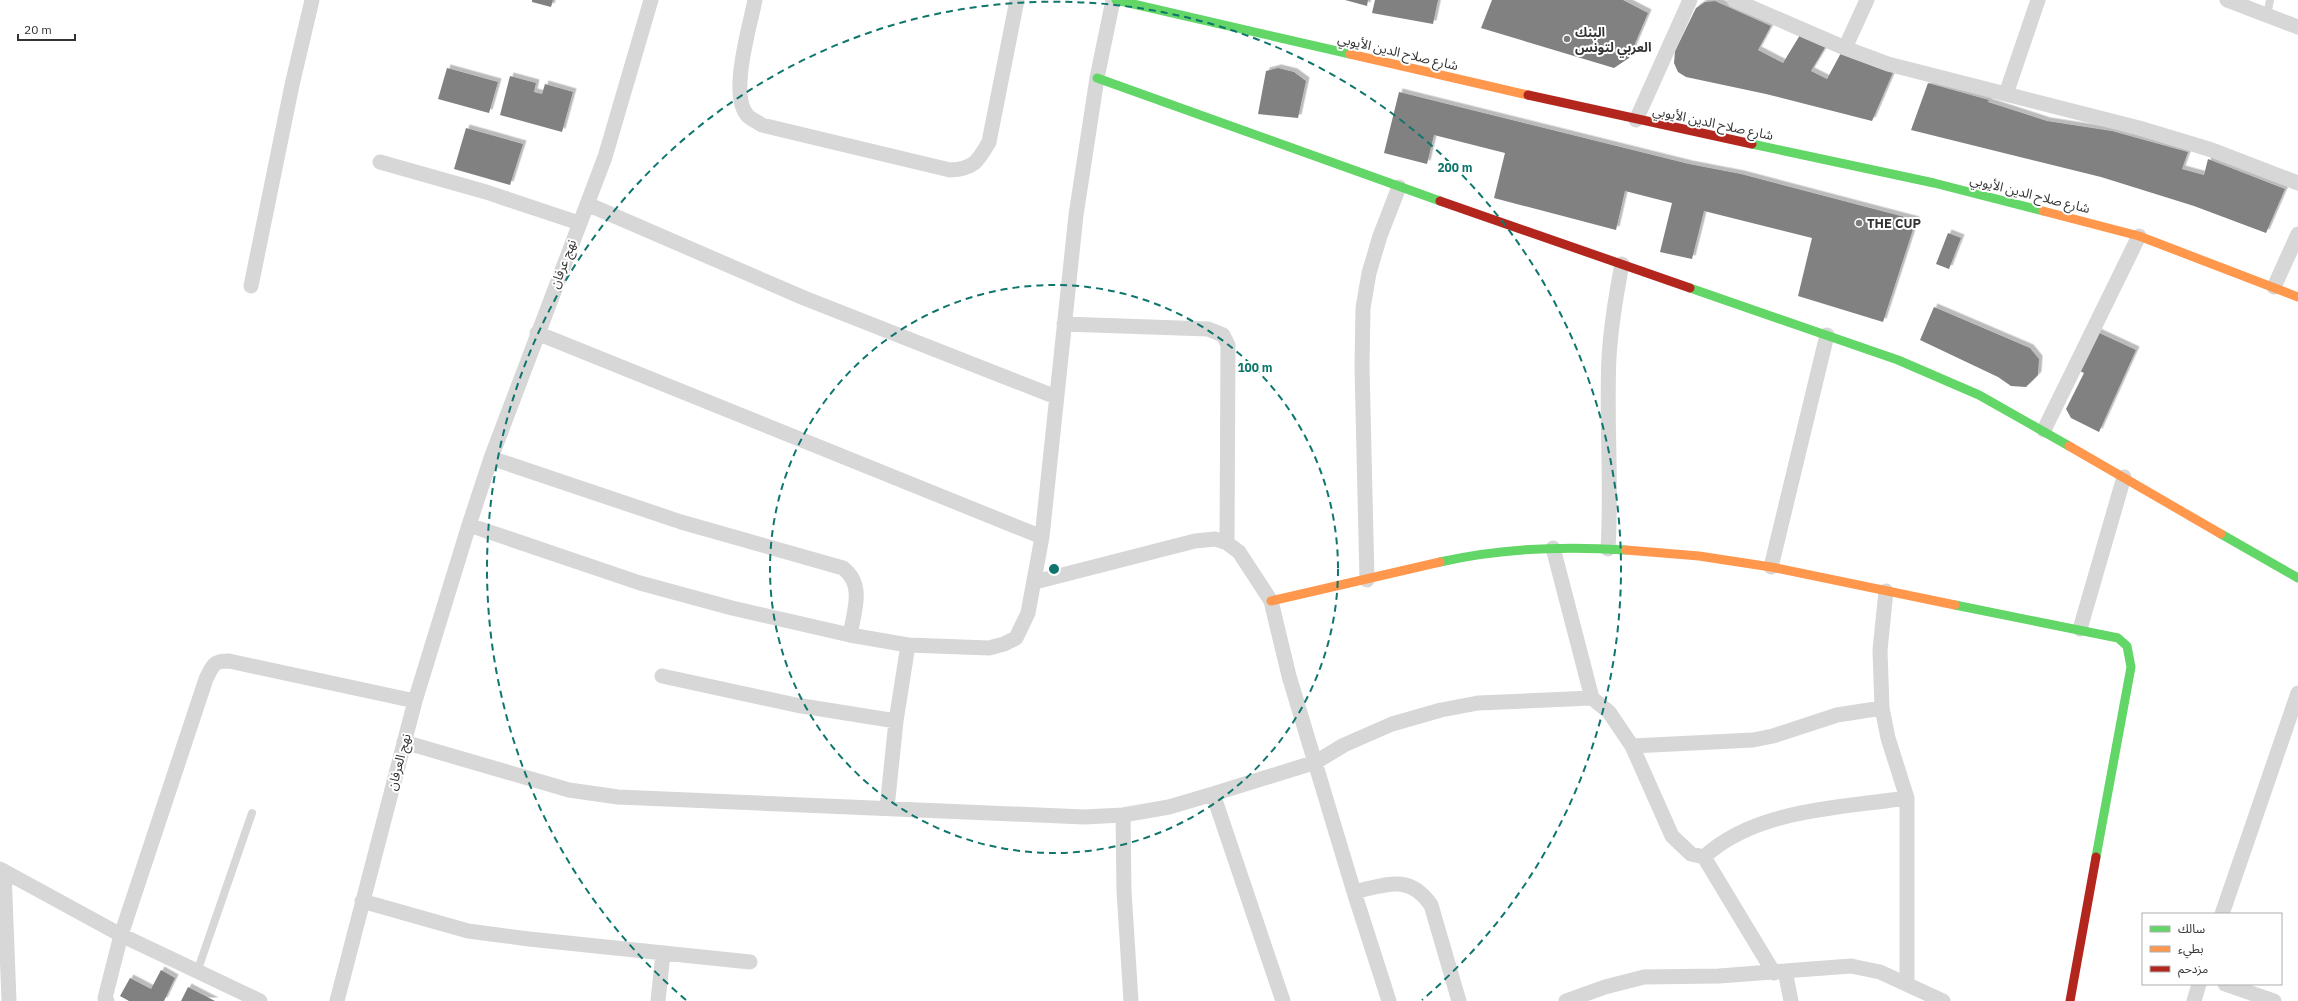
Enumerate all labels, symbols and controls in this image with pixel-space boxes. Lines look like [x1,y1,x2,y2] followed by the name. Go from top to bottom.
[18,16,75,42] scale bar
[24,22,52,37] text: 20 m
[1575,24,1651,58] place label: البنك العربي لتونس
[1336,30,1460,76] street label: شارع صلاح الدين الأيوبي
[1562,34,1572,44] marker: البنك العربي لتونس
[1651,102,1775,146] street label: شارع صلاح الدين الأيوبي
[1437,160,1473,175] text: 200 m
[1968,171,2092,219] street label: شارع صلاح الدين الأيوبي
[1867,215,1921,232] place label: THE CUP
[1854,218,1864,228] marker: THE CUP
[546,237,582,292] street label: نهج عرفان
[1237,360,1273,375] text: 100 m
[1047,562,1061,576] centre of rings
[383,732,417,793] street label: نهج العرفان
[2142,913,2282,985] legend
[2178,921,2205,936] text: سالك
[2178,941,2204,959] text: بطيء
[2178,961,2208,978] text: مزدحم

